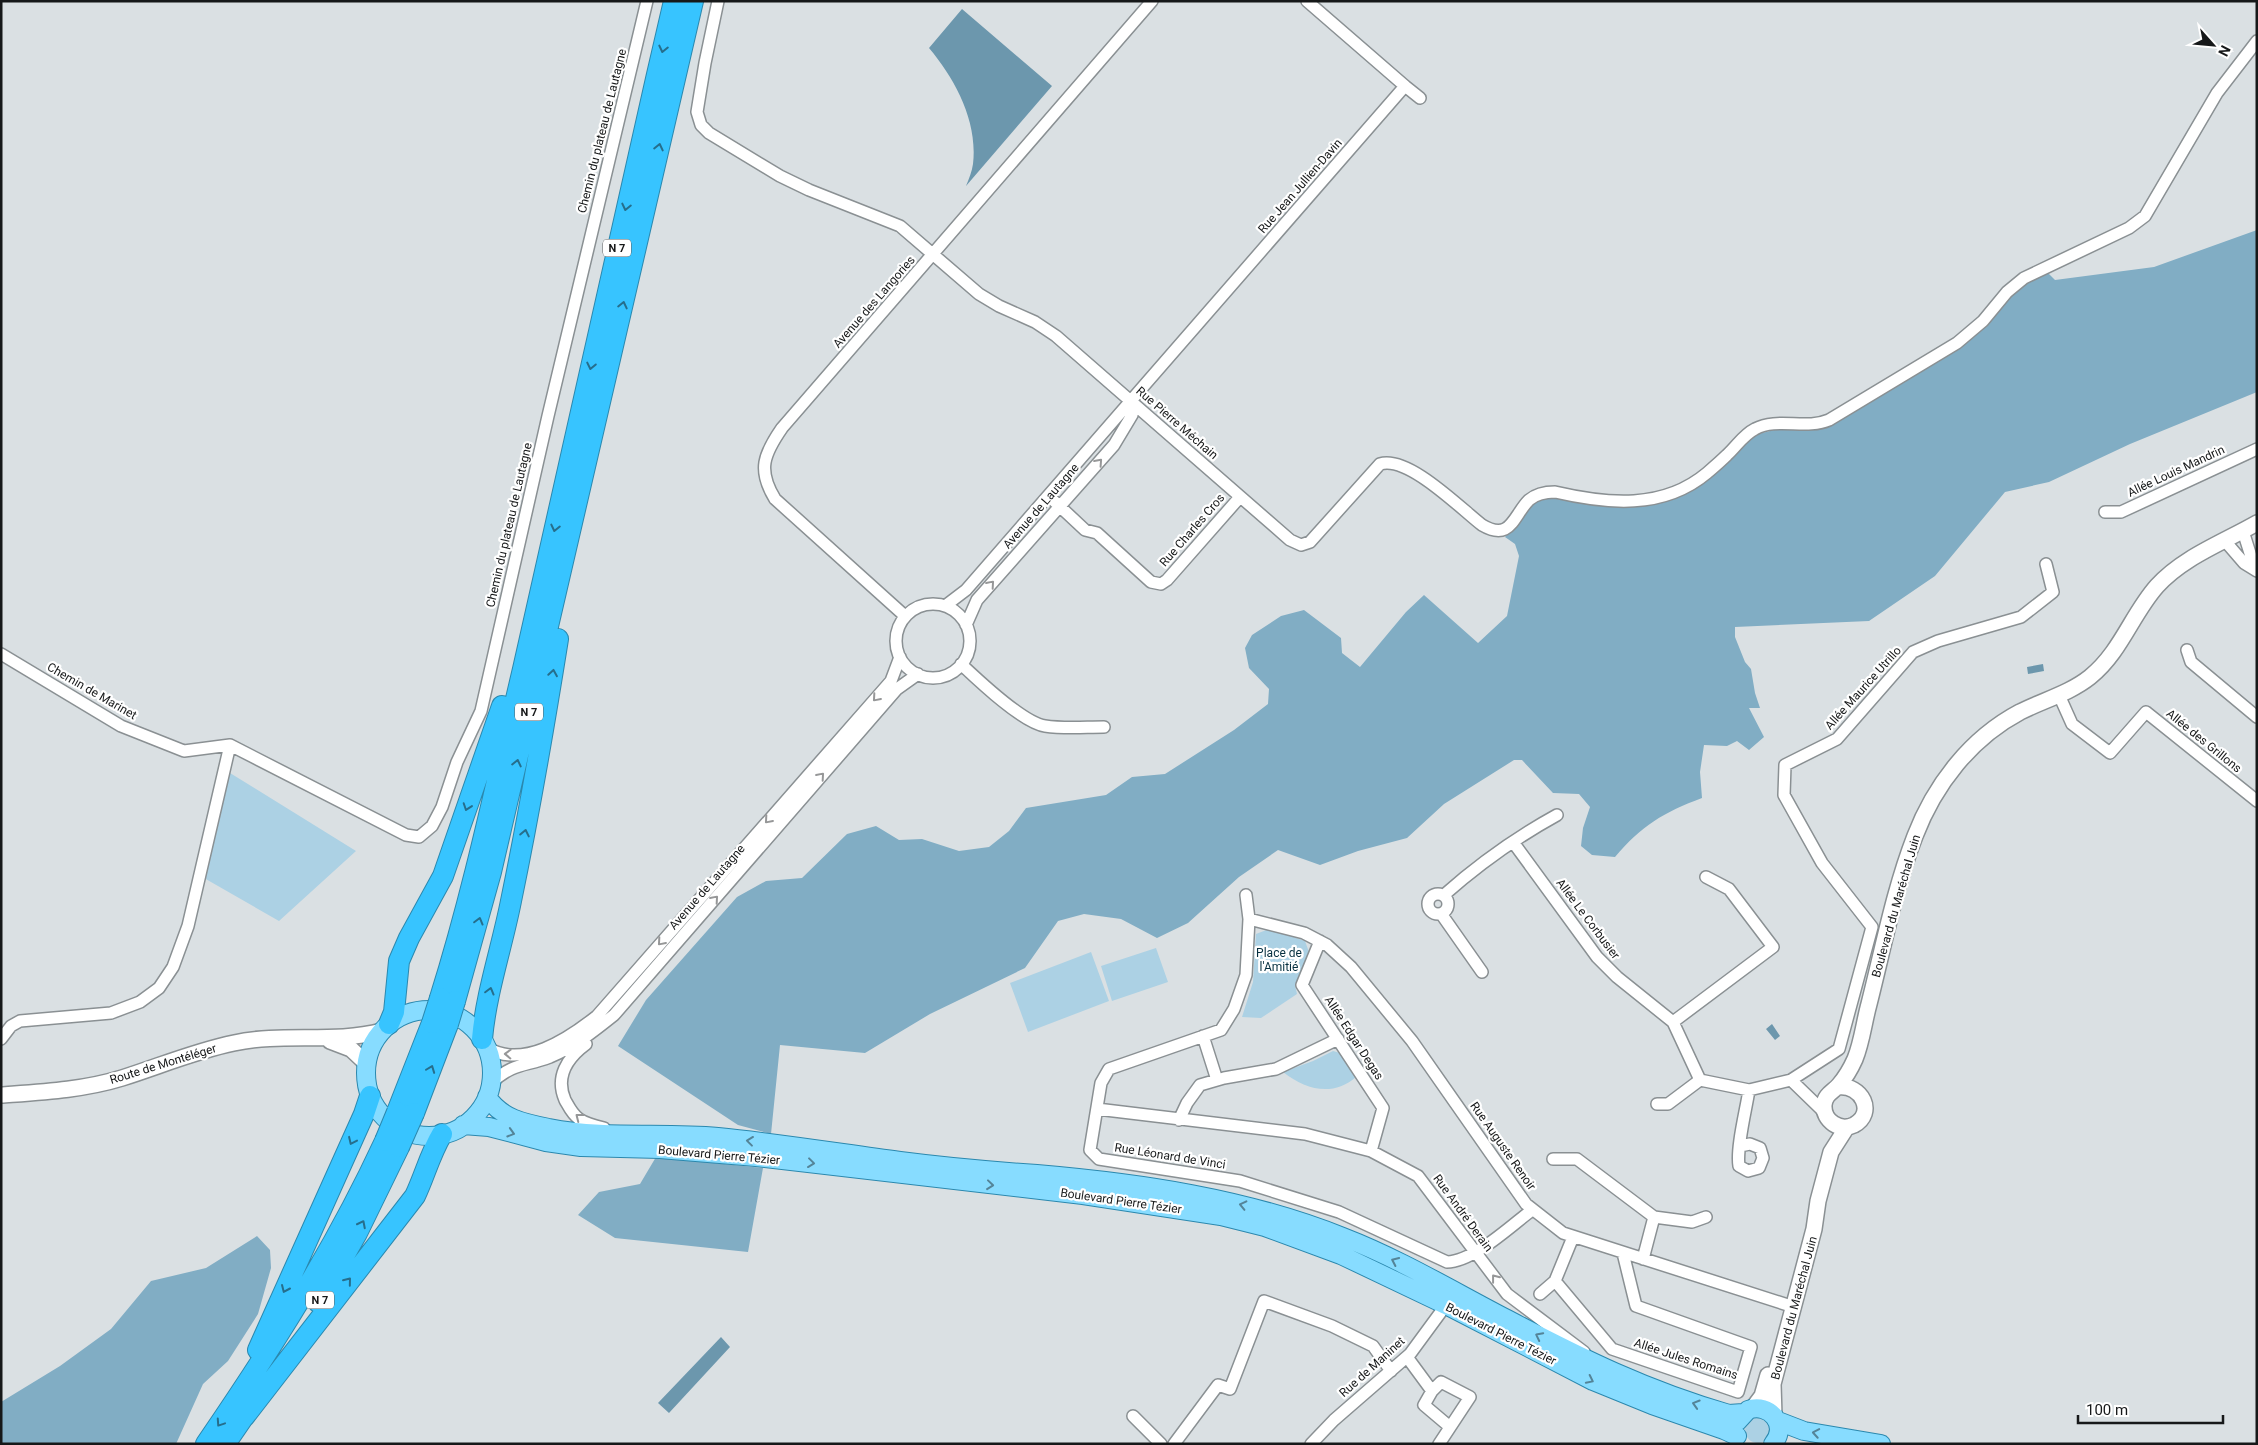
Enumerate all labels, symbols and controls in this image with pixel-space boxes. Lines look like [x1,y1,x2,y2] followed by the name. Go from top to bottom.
[2188,20,2238,70] north arrow
[2215,43,2234,59] text: N
[658,44,669,53] one-way arrow
[575,47,629,215] street label: Chemin du plateau de Lautagne
[1255,136,1345,236] street label: Rue Jean Jullien-Davin
[653,142,664,151] one-way arrow
[621,203,632,211] one-way arrow
[603,240,631,256] road number: N 7
[830,253,918,351] street label: Avenue des Langories
[617,300,628,309] one-way arrow
[586,361,597,370] one-way arrow
[1133,384,1221,462] street label: Rue Pierre Méchain
[483,441,535,609] street label: Chemin du plateau de Lautagne
[2125,442,2227,500] street label: Allée Louis Mandrin
[1093,458,1102,467] one-way arrow
[1000,461,1082,551] street label: Avenue de Lautagne
[1157,491,1227,569] street label: Rue Charles Cros
[550,524,561,533] one-way arrow
[986,581,994,590] one-way arrow
[1822,643,1904,732] street label: Allée Maurice Utrillo
[45,660,139,722] street label: Chemin de Marinet
[547,668,558,676] one-way arrow
[873,692,881,701] one-way arrow
[515,704,543,720] road number: N 7
[2164,707,2244,775] street label: Allée des Grillons
[511,758,522,767] one-way arrow
[816,772,825,781] one-way arrow
[462,802,472,811] one-way arrow
[765,814,774,823] one-way arrow
[519,828,530,837] one-way arrow
[1869,833,1923,979] street label: Boulevard du Maréchal Juin
[666,842,748,932] street label: Avenue de Lautagne
[1553,876,1623,962] street label: Allée Le Corbusier
[709,895,718,904] one-way arrow
[473,916,484,925] one-way arrow
[658,937,667,946] one-way arrow
[1256,946,1302,974] park label: Place de l'Amitié
[484,987,495,996] one-way arrow
[1322,994,1386,1082] street label: Allée Edgar Degas
[108,1041,218,1087] street label: Route de Montéléger
[504,1048,512,1059] one-way arrow
[426,1065,436,1073] one-way arrow
[1467,1099,1539,1193] street label: Rue Auguste Renoir
[576,1115,585,1123] one-way arrow
[507,1128,515,1138] one-way arrow
[348,1136,358,1145] one-way arrow
[745,1136,753,1147] one-way arrow
[1113,1140,1227,1172] street label: Rue Léonard de Vinci
[657,1143,781,1167] street label: Boulevard Pierre Tézier
[808,1157,816,1168] one-way arrow
[1430,1172,1496,1254] street label: Rue André Derain
[987,1179,995,1190] one-way arrow
[1059,1186,1183,1216] street label: Boulevard Pierre Tézier
[1239,1200,1248,1211] one-way arrow
[356,1220,366,1229] one-way arrow
[1768,1235,1820,1381] street label: Boulevard du Maréchal Juin
[1391,1257,1400,1267] one-way arrow
[1492,1275,1500,1284] one-way arrow
[343,1278,351,1287] one-way arrow
[280,1284,291,1293] one-way arrow
[306,1292,334,1308] road number: N 7
[1443,1300,1559,1368] street label: Boulevard Pierre Tézier
[1536,1332,1545,1342] one-way arrow
[1337,1334,1408,1400] street label: Rue de Maninet
[1632,1336,1740,1382] street label: Allée Jules Romains
[1585,1373,1594,1384] one-way arrow
[2078,1392,2223,1424] scale bar
[1692,1399,1700,1409] one-way arrow
[2086,1401,2128,1419] text: 100 m
[217,1417,226,1427] one-way arrow
[1812,1428,1820,1438] one-way arrow

